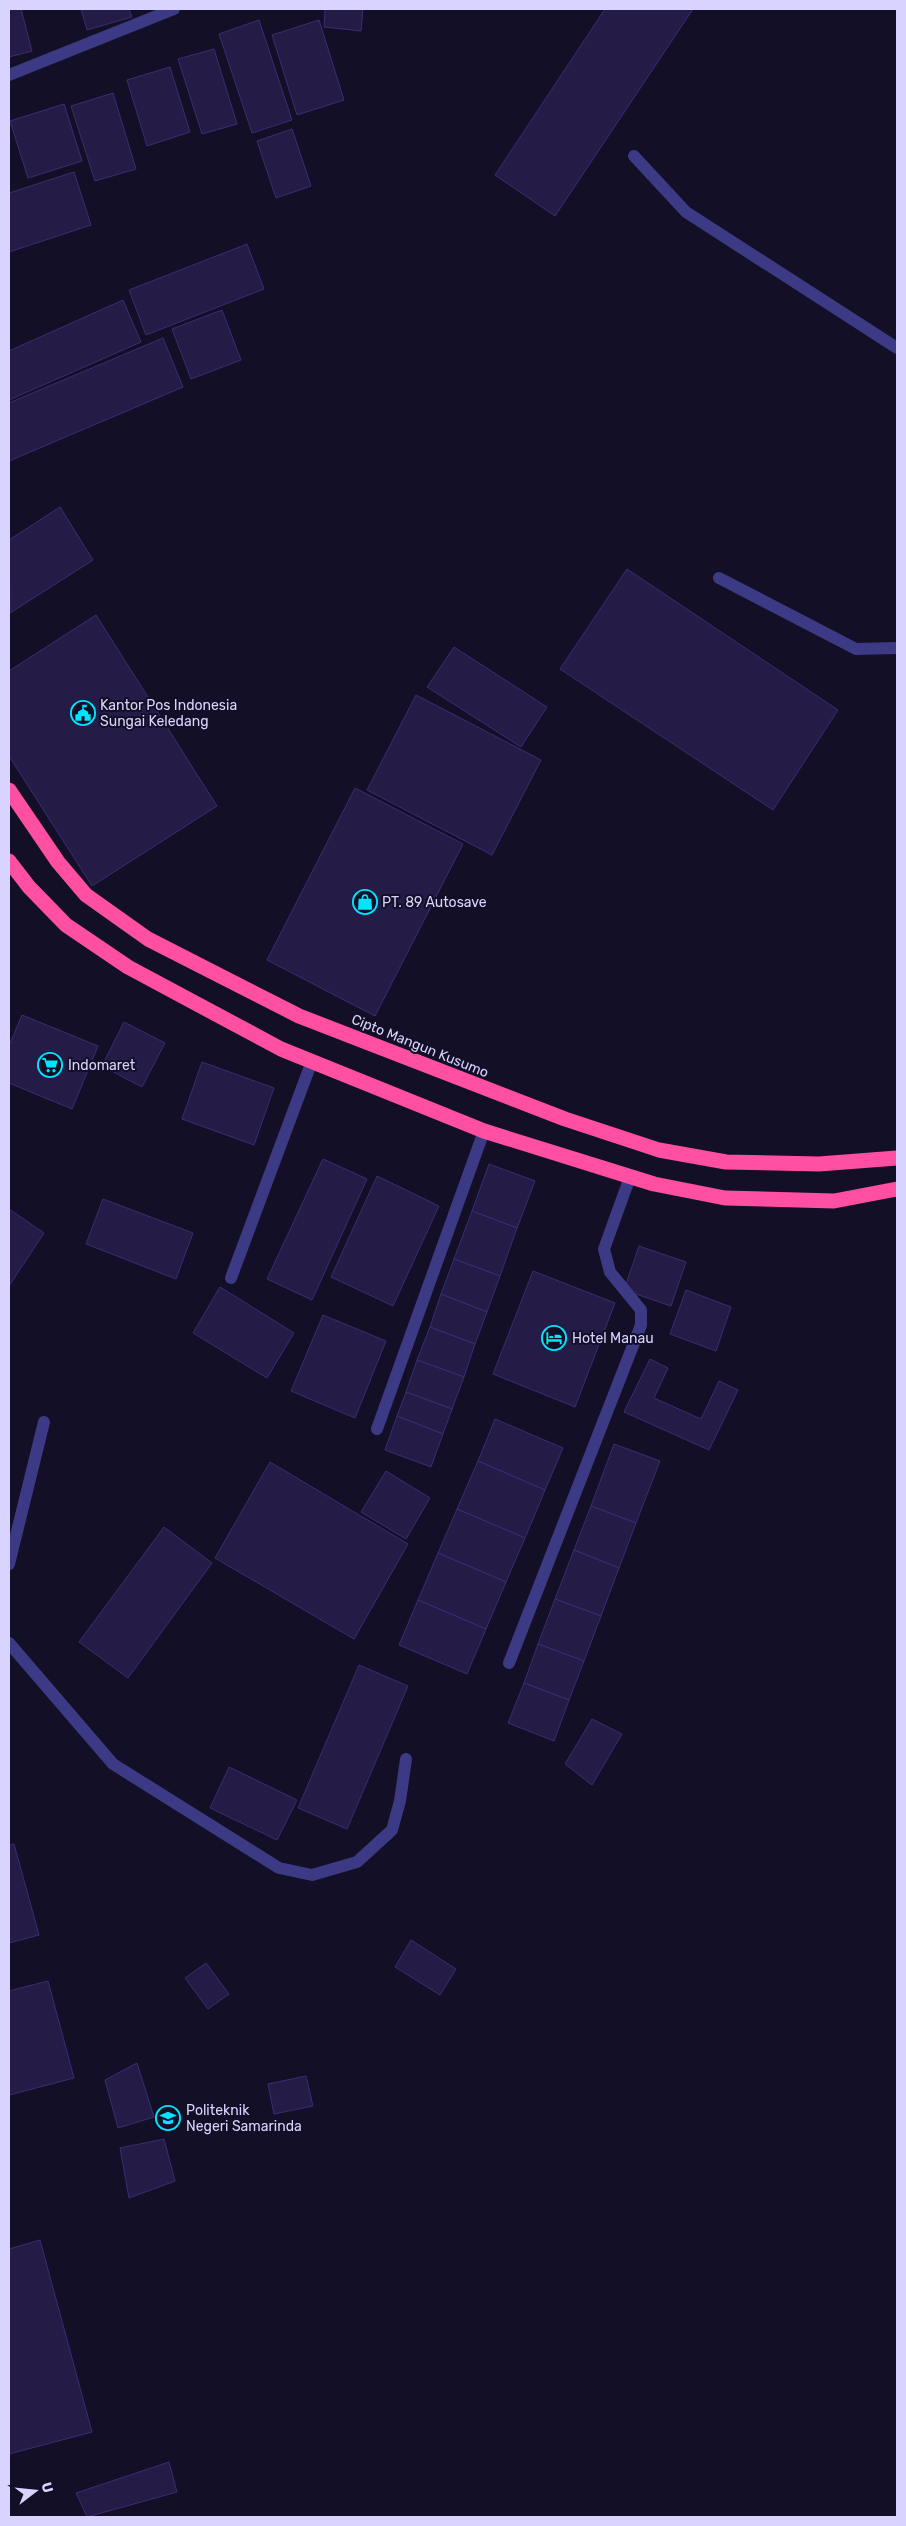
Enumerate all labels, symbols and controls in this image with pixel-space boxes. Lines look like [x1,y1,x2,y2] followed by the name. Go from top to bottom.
[100,697,237,730] place label: Kantor Pos Indonesia Sungai Keledang
[70,700,96,726] public building icon: Kantor Pos Indonesia Sungai Keledang
[352,889,378,915] shop icon: PT. 89 Autosave
[382,894,487,911] place label: PT. 89 Autosave
[349,1011,491,1081] street label: Cipto Mangun Kusumo
[37,1052,63,1078] supermarket icon: Indomaret
[68,1057,136,1074] place label: Indomaret
[541,1325,567,1351] hotel icon: Hotel Manau
[572,1330,654,1347] place label: Hotel Manau
[186,2102,302,2135] place label: Politeknik Negeri Samarinda
[155,2105,181,2131] school or university icon: Politeknik Negeri Samarinda
[10,2466,60,2516] north arrow
[37,2480,57,2495] text: U

